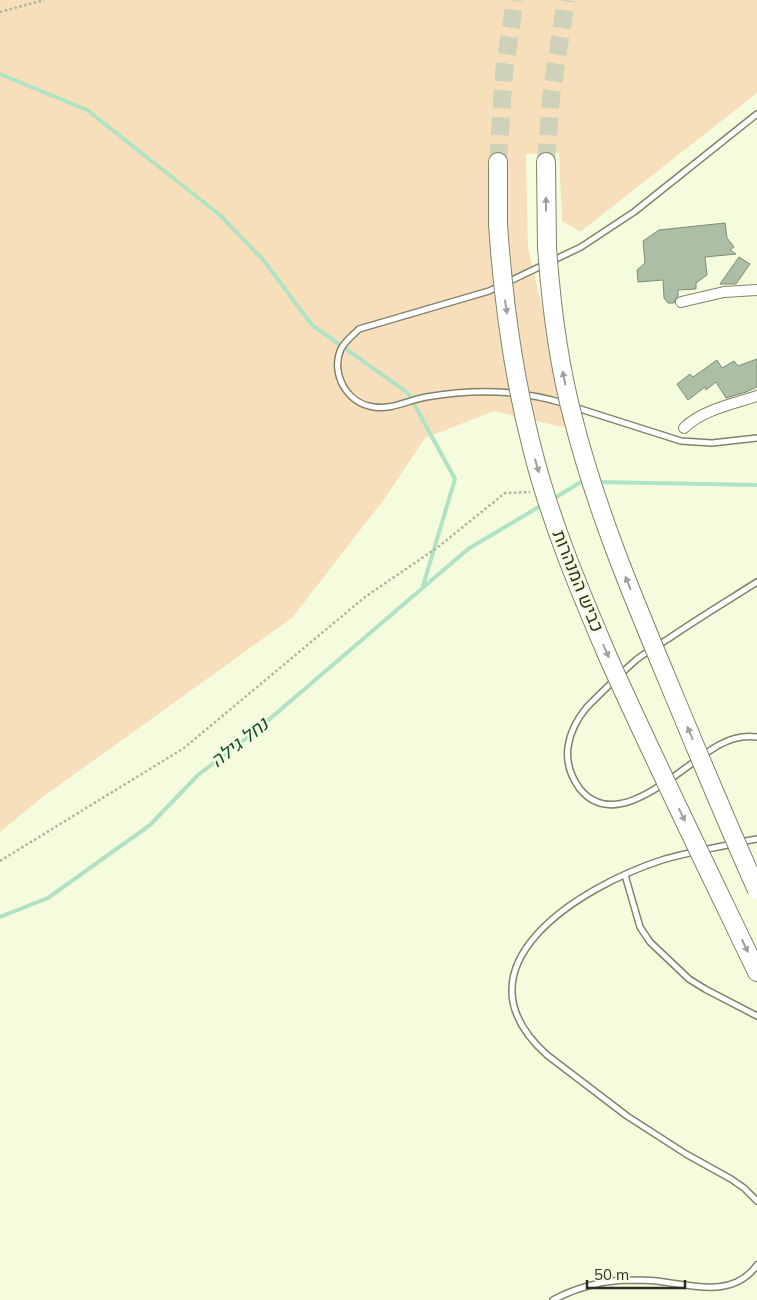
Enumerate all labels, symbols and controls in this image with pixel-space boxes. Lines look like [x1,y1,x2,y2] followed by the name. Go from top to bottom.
[542,196,550,212] one-way arrow
[502,300,510,316] one-way arrow
[559,369,567,385] one-way arrow
[534,459,542,474] one-way arrow
[548,526,609,635] street label: כביש המנהרות
[623,576,631,590] one-way arrow
[603,644,611,658] one-way arrow
[205,711,274,772] water label: נחל גילה
[685,726,693,740] one-way arrow
[678,808,686,822] one-way arrow
[741,939,749,953] one-way arrow
[587,1258,684,1290] scale bar
[594,1265,629,1284] text: 50 m

